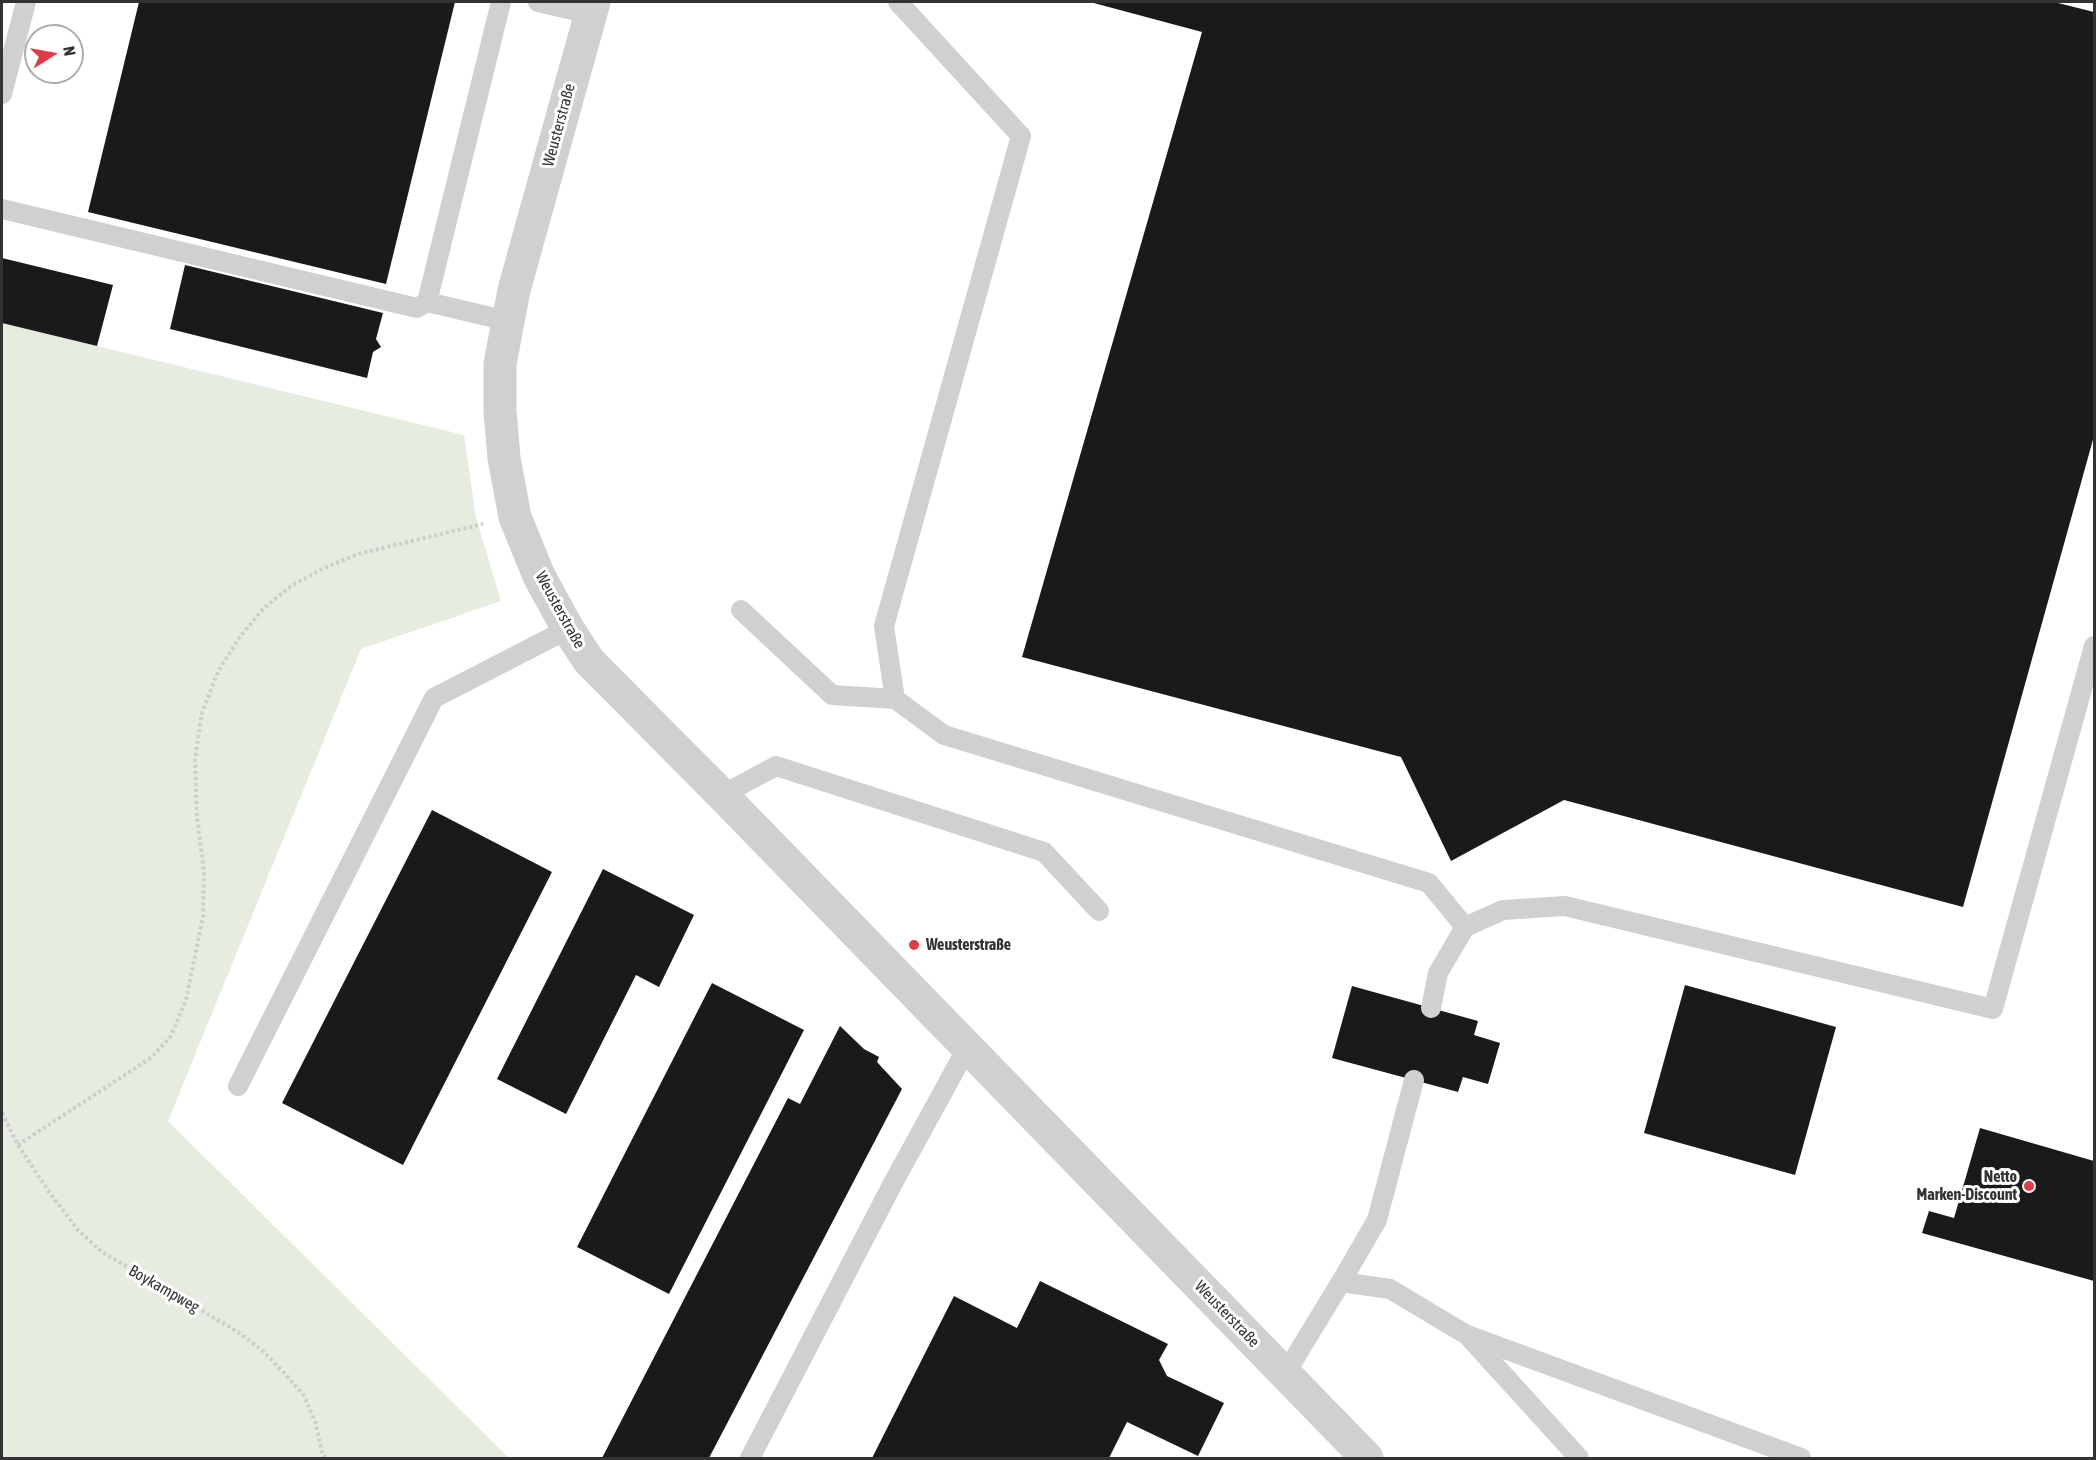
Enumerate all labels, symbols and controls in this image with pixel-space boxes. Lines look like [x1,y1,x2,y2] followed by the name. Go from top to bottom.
[24,24,84,84] north arrow
[60,45,79,57] text: N
[539,81,579,169] street label: Weusterstraße
[531,568,589,652] street label: Weusterstraße
[926,935,1011,955] place label: Weusterstraße
[907,938,921,952] marker: Weusterstraße
[1917,1167,2017,1205] place label: Netto Marken-Discount
[2022,1179,2036,1193] marker: Netto Marken-Discount
[125,1261,203,1317] street label: Boykampweg
[1191,1277,1263,1351] street label: Weusterstraße

